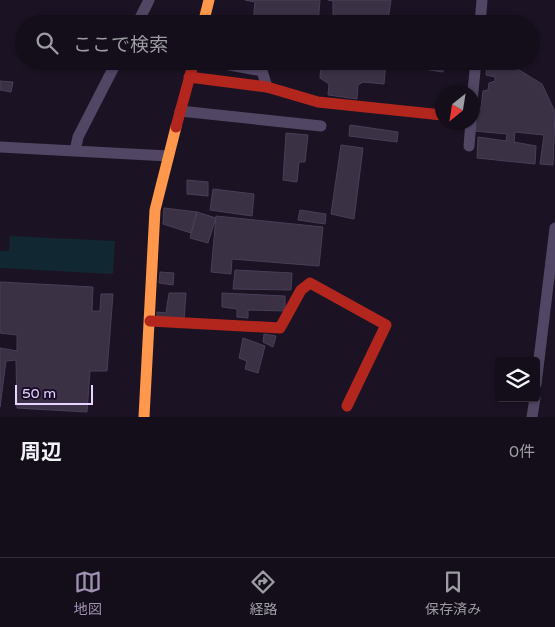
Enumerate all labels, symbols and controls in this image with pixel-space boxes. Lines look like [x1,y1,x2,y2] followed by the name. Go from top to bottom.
[15,15,540,70] search box
[33,29,61,57] icon: search
[73,34,168,56] text: ここで検索
[435,85,480,130] north arrow
[495,357,540,402] map controls
[495,357,540,402] button: layers
[15,382,92,405] scale bar
[22,385,56,402] text: 50 m
[20,440,62,465] text: 周辺
[509,442,535,462] text: 0件
[74,568,102,618] tab: 地図
[249,568,277,618] tab: 経路
[425,568,481,618] tab: 保存済み

